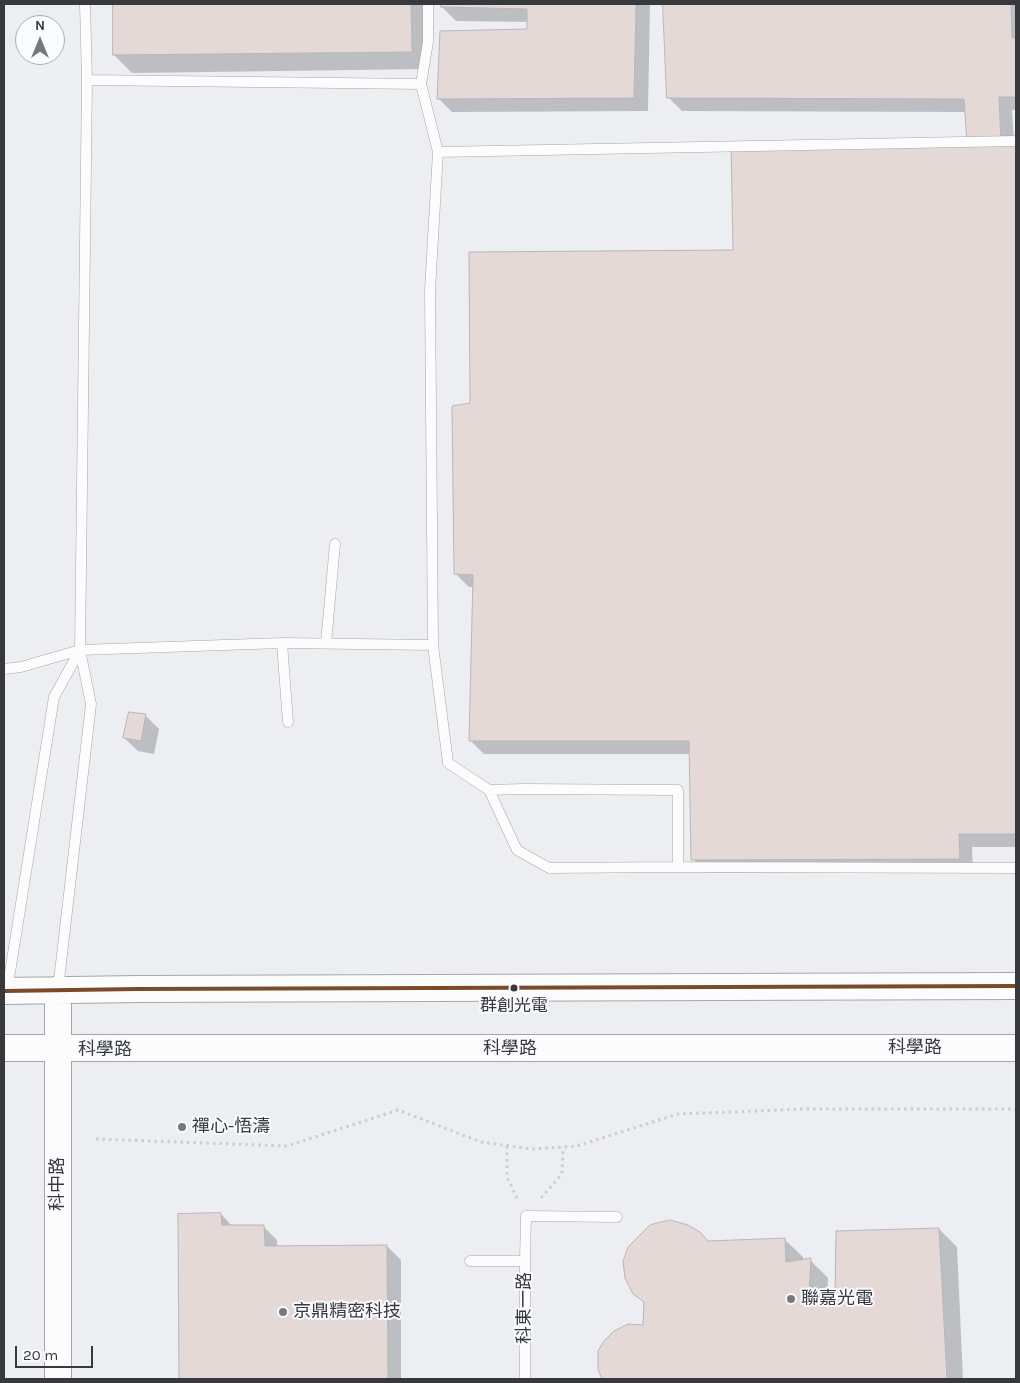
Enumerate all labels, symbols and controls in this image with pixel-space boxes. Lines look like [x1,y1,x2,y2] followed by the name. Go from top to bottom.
[15,15,65,65] north arrow
[35,17,45,34] text: N
[509,983,519,993] marker: 群創光電
[480,996,548,1016] place label: 群創光電
[888,1037,942,1059] street label: 科學路
[483,1038,537,1060] street label: 科學路
[78,1039,132,1061] street label: 科學路
[192,1116,270,1138] place label: 禪心-悟濤
[176,1121,188,1133] marker: 禪心-悟濤
[47,1157,69,1211] street label: 科中路
[514,1272,536,1344] street label: 科東一路
[801,1288,873,1310] place label: 聯嘉光電
[785,1293,797,1305] marker: 聯嘉光電
[293,1301,401,1323] place label: 京鼎精密科技
[277,1306,289,1318] marker: 京鼎精密科技
[18,1336,95,1368] scale bar
[23,1346,58,1364] text: 20 m

